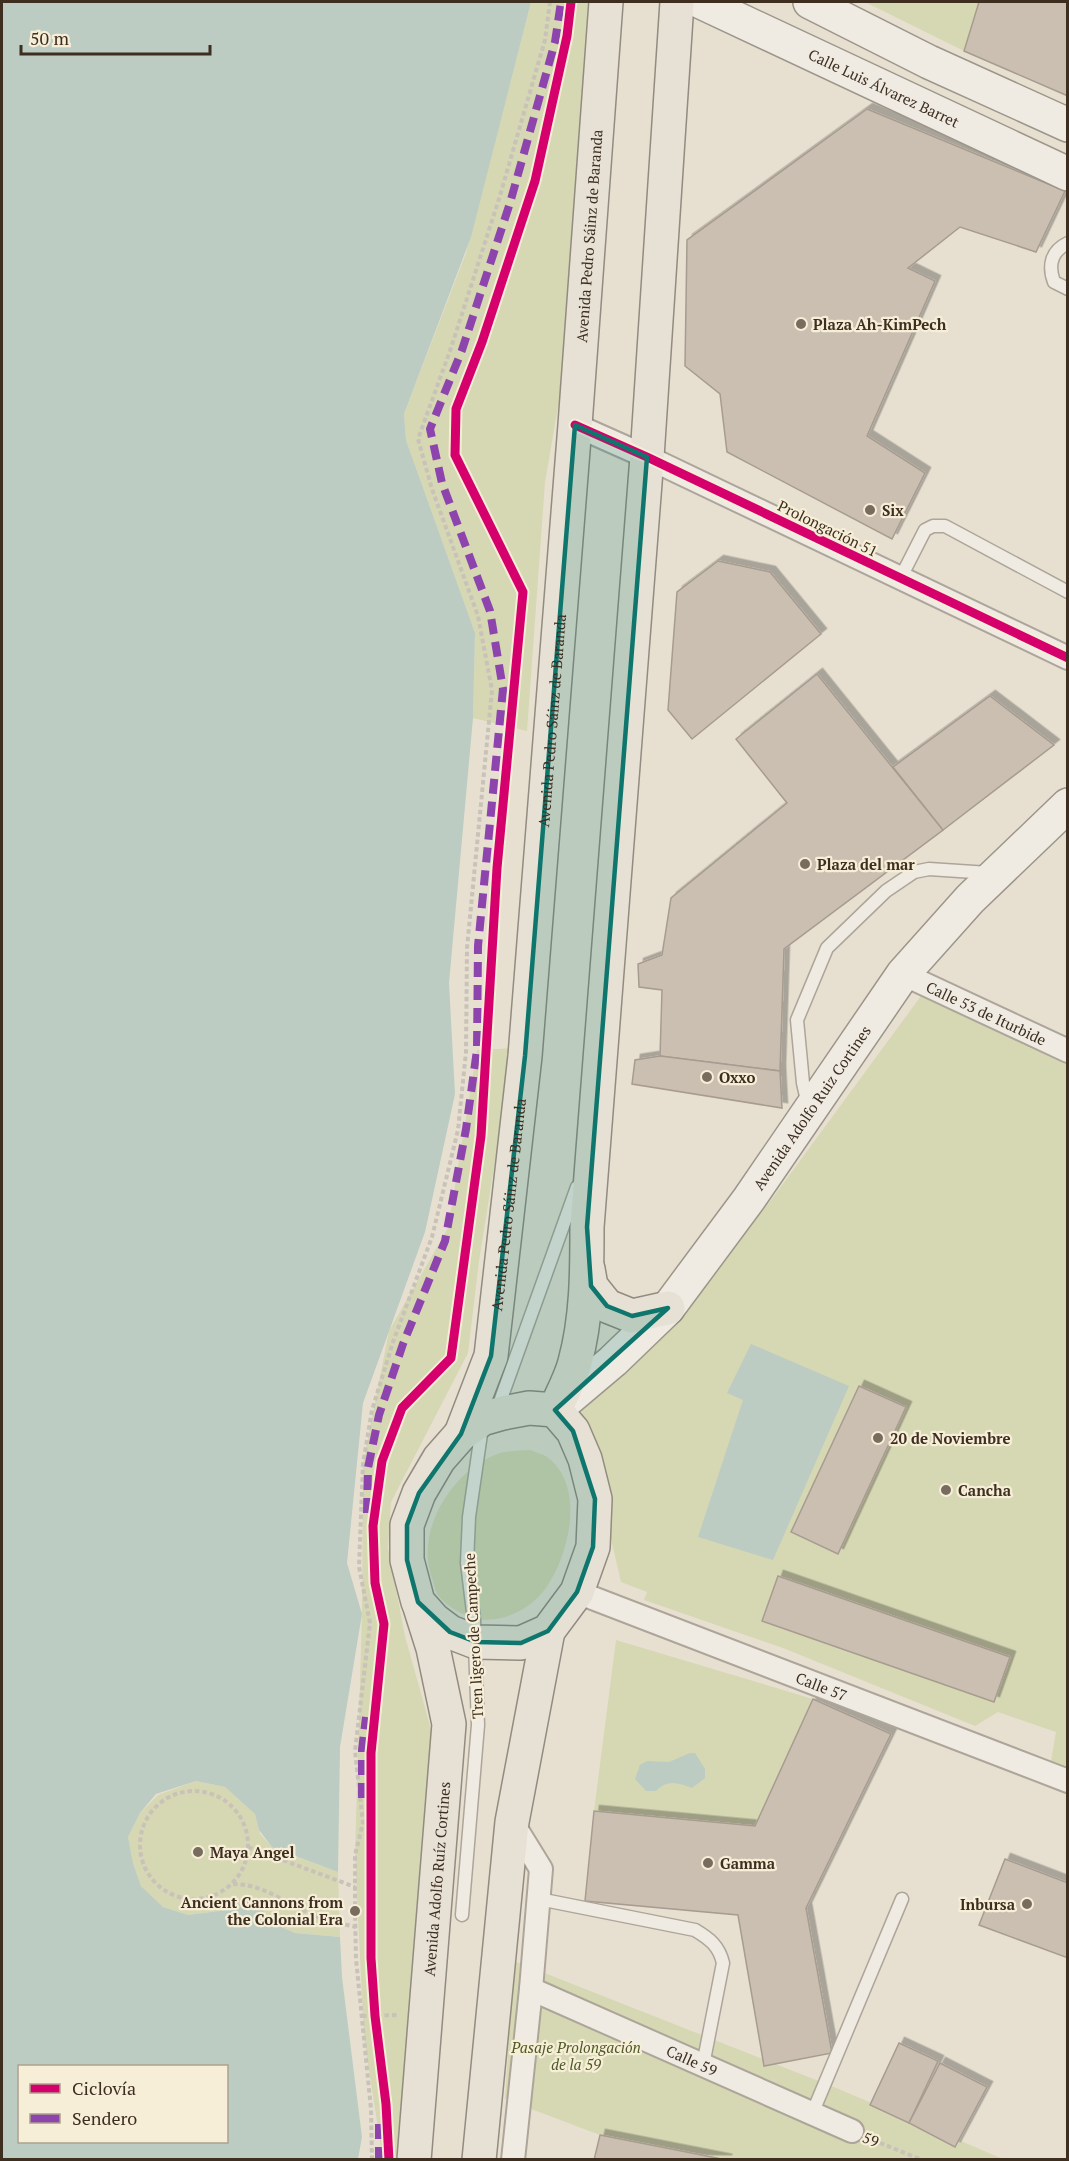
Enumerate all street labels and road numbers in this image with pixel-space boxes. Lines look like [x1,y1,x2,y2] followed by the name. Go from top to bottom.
[805,44,963,132] street label: Calle Luis Álvarez Barret
[571,128,607,343] street label: Avenida Pedro Sáinz de Baranda
[775,495,881,561] street label: Prolongación 51
[533,613,570,828] street label: Avenida Pedro Sáinz de Baranda
[923,976,1050,1050] street label: Calle 53 de Iturbide
[748,1021,875,1194] street label: Avenida Adolfo Ruiz Cortines
[486,1097,530,1312] street label: Avenida Pedro Sáinz de Baranda
[459,1553,487,1719] street label: Tren ligero de Campeche
[793,1667,850,1705] street label: Calle 57
[419,1781,454,1977] street label: Avenida Adolfo Ruíz Cortines
[663,2040,720,2080] street label: Calle 59
[860,2127,882,2151] street label: 59

